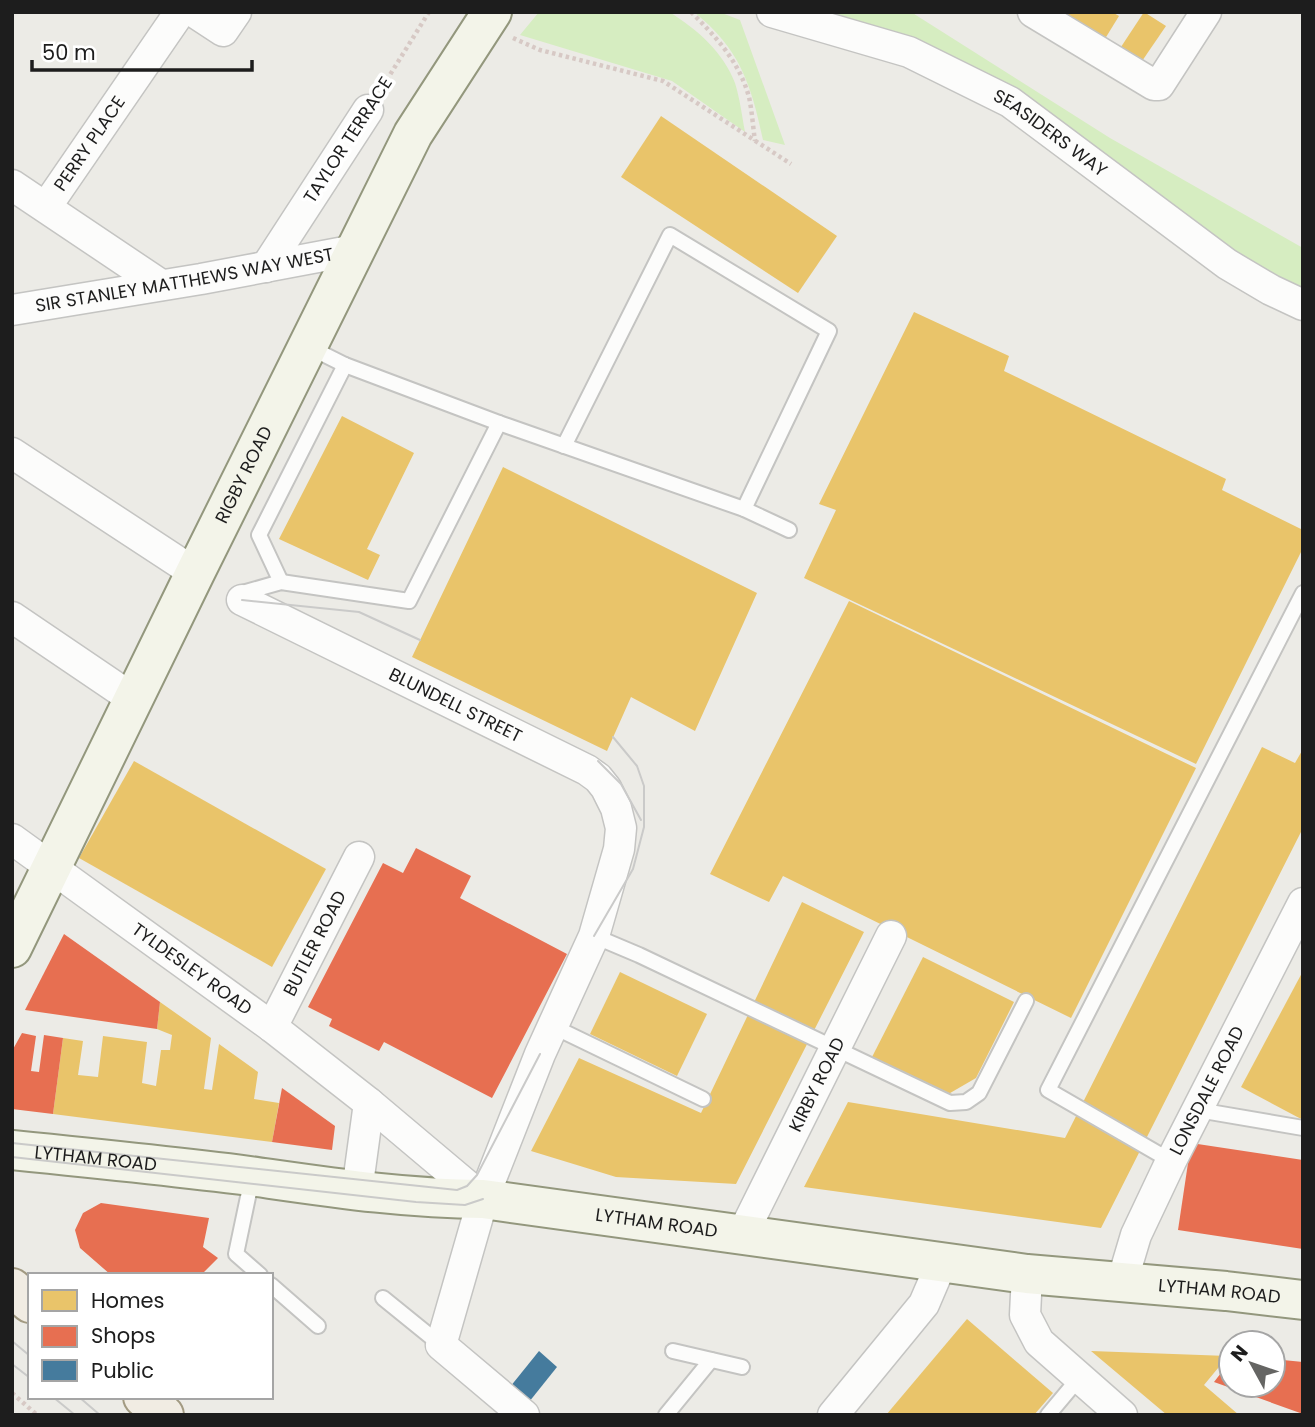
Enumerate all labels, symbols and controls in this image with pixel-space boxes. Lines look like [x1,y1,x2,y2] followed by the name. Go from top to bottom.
[32,28,252,72] scale bar
[42,38,96,67] text: 50 m
[297,72,398,208] street label: TAYLOR TERRACE
[989,83,1113,183] street label: SEASIDERS WAY
[48,91,131,196] street label: PERRY PLACE
[33,241,336,318] street label: SIR STANLEY MATTHEWS WAY WEST
[209,422,278,527] street label: RIGBY ROAD
[385,661,527,748] street label: BLUNDELL STREET
[277,886,352,1000] street label: BUTLER ROAD
[127,917,257,1021] street label: TYLDESLEY ROAD
[1163,1022,1250,1159] street label: LONSDALE ROAD
[782,1033,851,1136] street label: KIRBY ROAD
[33,1139,158,1177] street label: LYTHAM ROAD
[594,1202,719,1243] street label: LYTHAM ROAD
[1157,1272,1282,1309] street label: LYTHAM ROAD
[28,1273,273,1399] legend
[91,1286,165,1315] text: Homes
[91,1321,155,1350] text: Shops
[1217,1329,1287,1399] north arrow
[1224,1339,1254,1368] text: N
[91,1356,154,1385] text: Public

